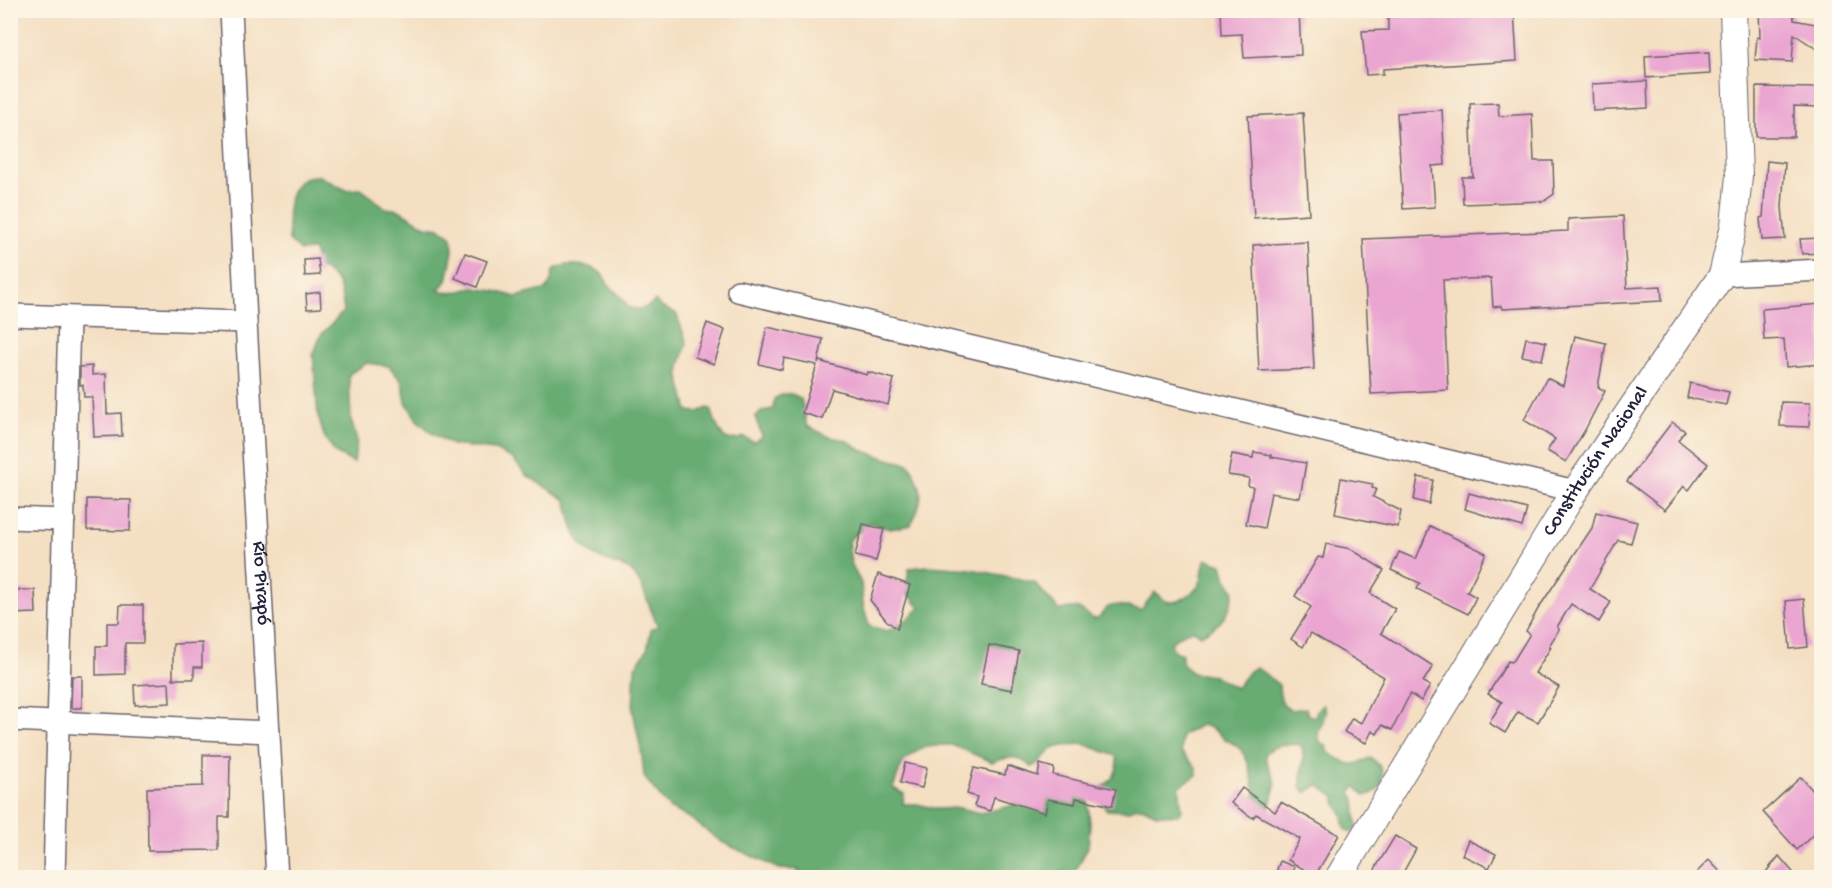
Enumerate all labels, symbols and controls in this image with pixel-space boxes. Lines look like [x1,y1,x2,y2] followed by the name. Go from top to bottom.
[1538,382,1654,541] street label: Constitución Nacional
[247,541,274,626] street label: Río Pirapó

